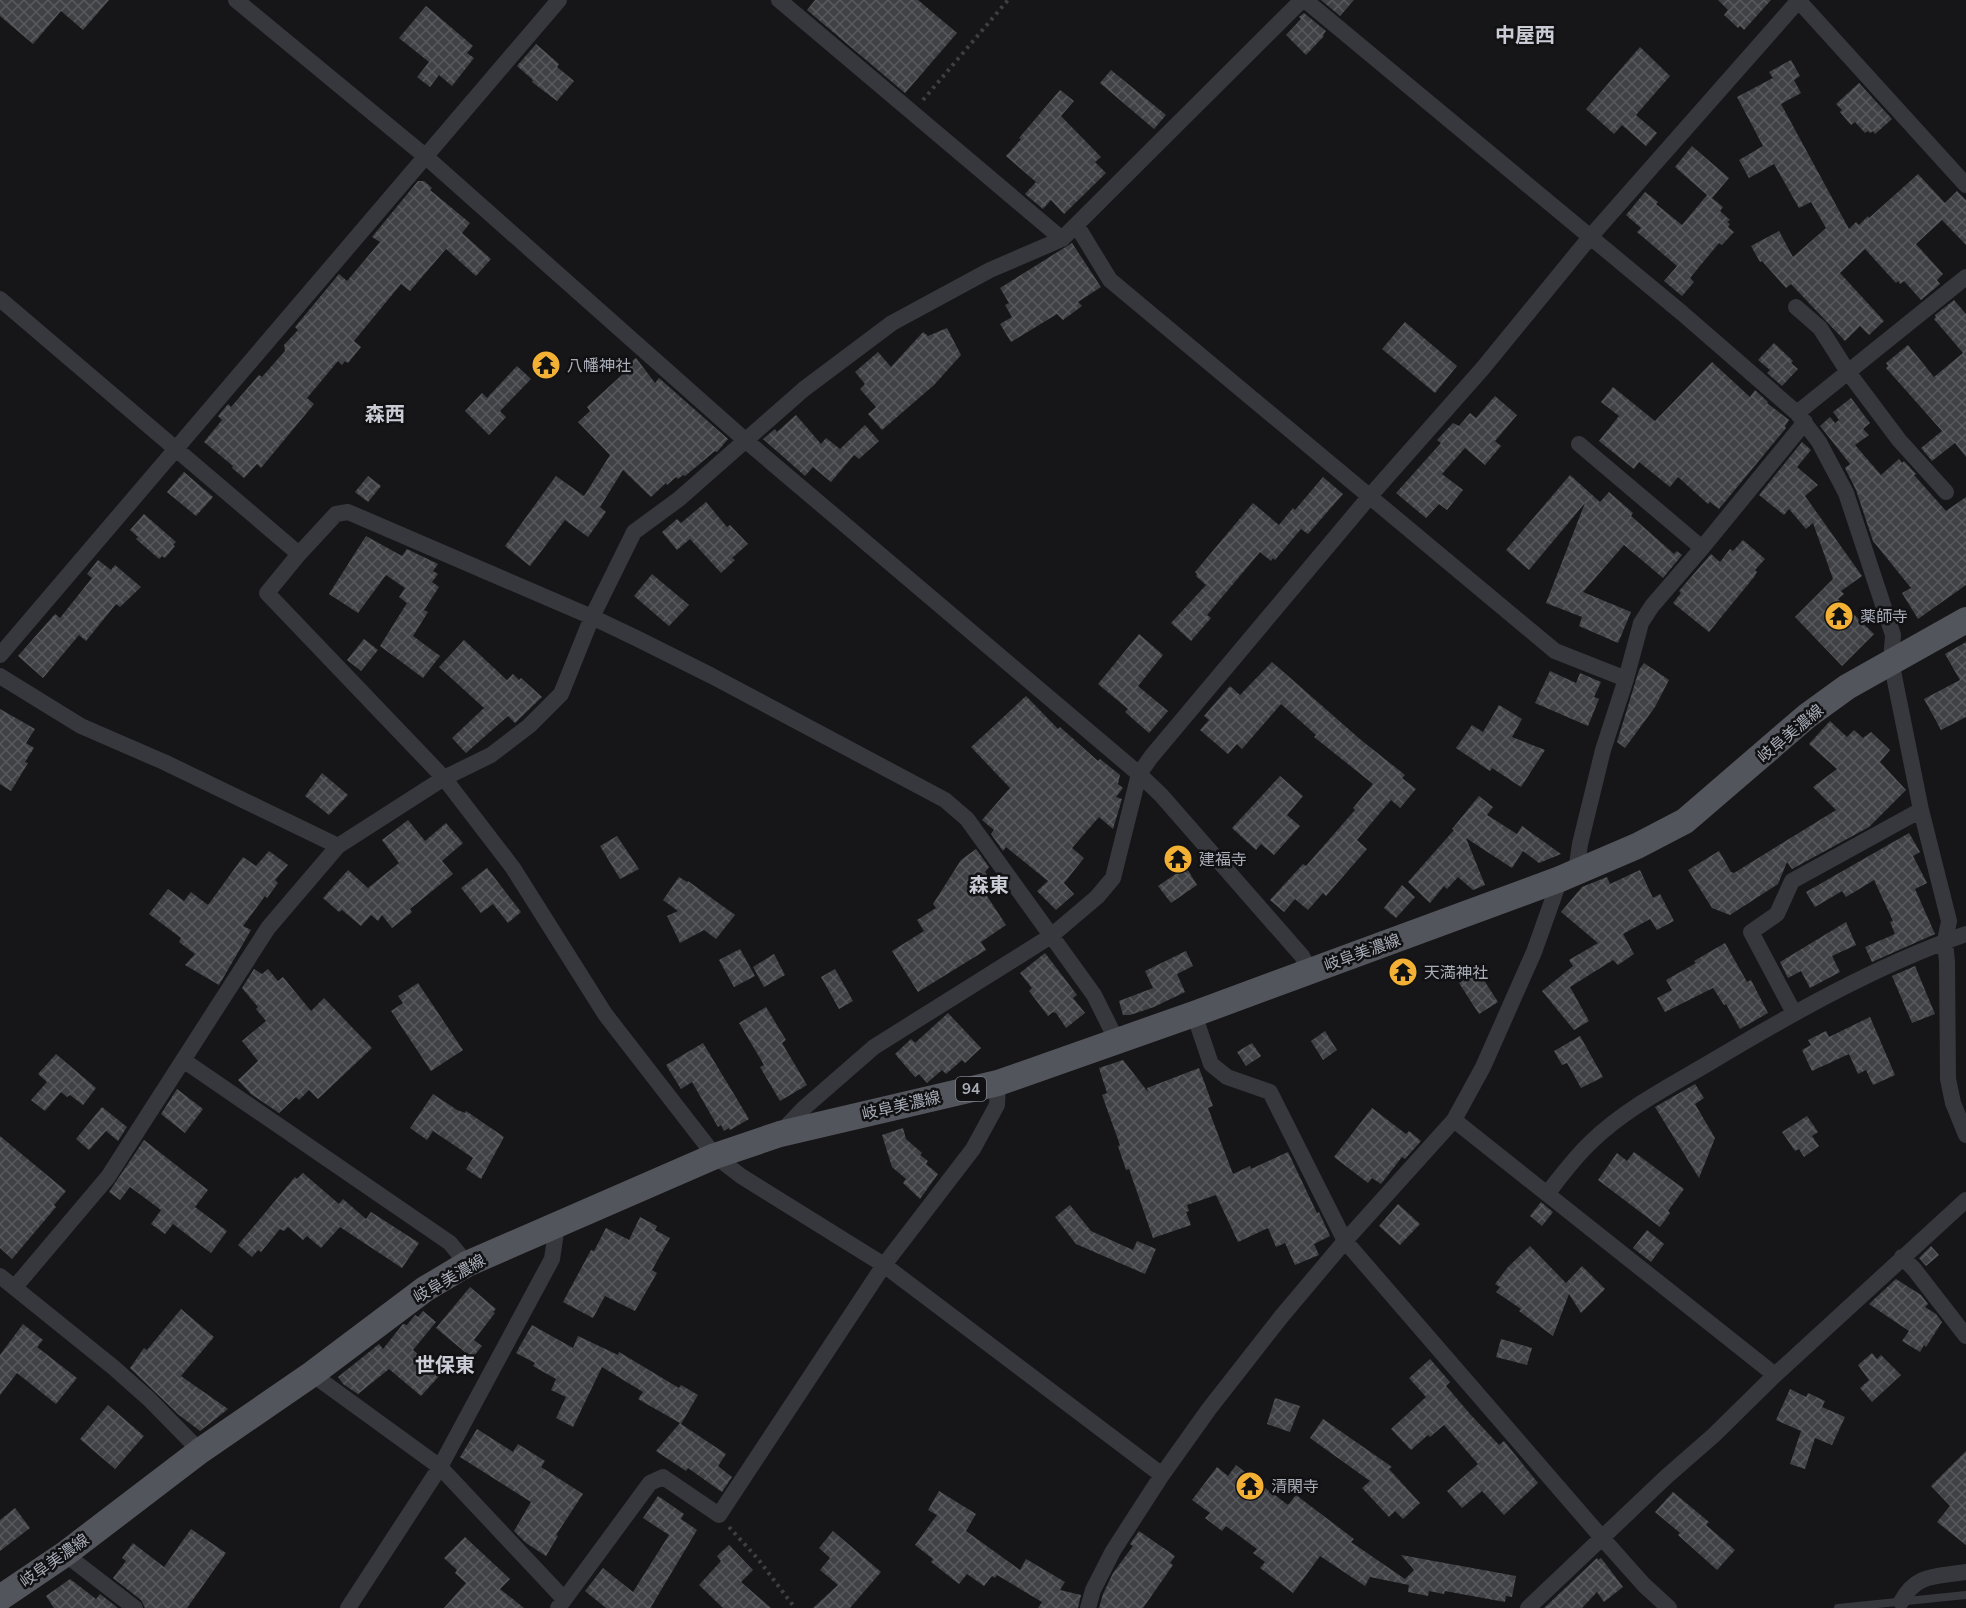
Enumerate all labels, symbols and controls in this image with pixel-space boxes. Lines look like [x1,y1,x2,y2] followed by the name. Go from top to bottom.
[1495,22,1555,47] district label: 中屋西
[530,349,562,381] temple icon: 八幡神社
[567,355,631,375] place label: 八幡神社
[365,401,405,426] district label: 森西
[1823,600,1855,632] temple icon: 薬師寺
[1860,606,1908,626] place label: 薬師寺
[1753,700,1827,766] street label: 岐阜美濃線
[1162,843,1194,875] temple icon: 建福寺
[1199,849,1247,869] place label: 建福寺
[969,872,1009,897] district label: 森東
[1321,929,1403,975] street label: 岐阜美濃線
[1387,956,1419,988] temple icon: 天満神社
[1424,962,1488,982] place label: 天満神社
[956,1077,986,1101] road number: 94
[860,1086,942,1124] street label: 岐阜美濃線
[409,1249,489,1307] street label: 岐阜美濃線
[415,1352,475,1377] district label: 世保東
[1234,1470,1266,1502] temple icon: 清閑寺
[1271,1476,1319,1496] place label: 清閑寺
[15,1529,93,1591] street label: 岐阜美濃線

